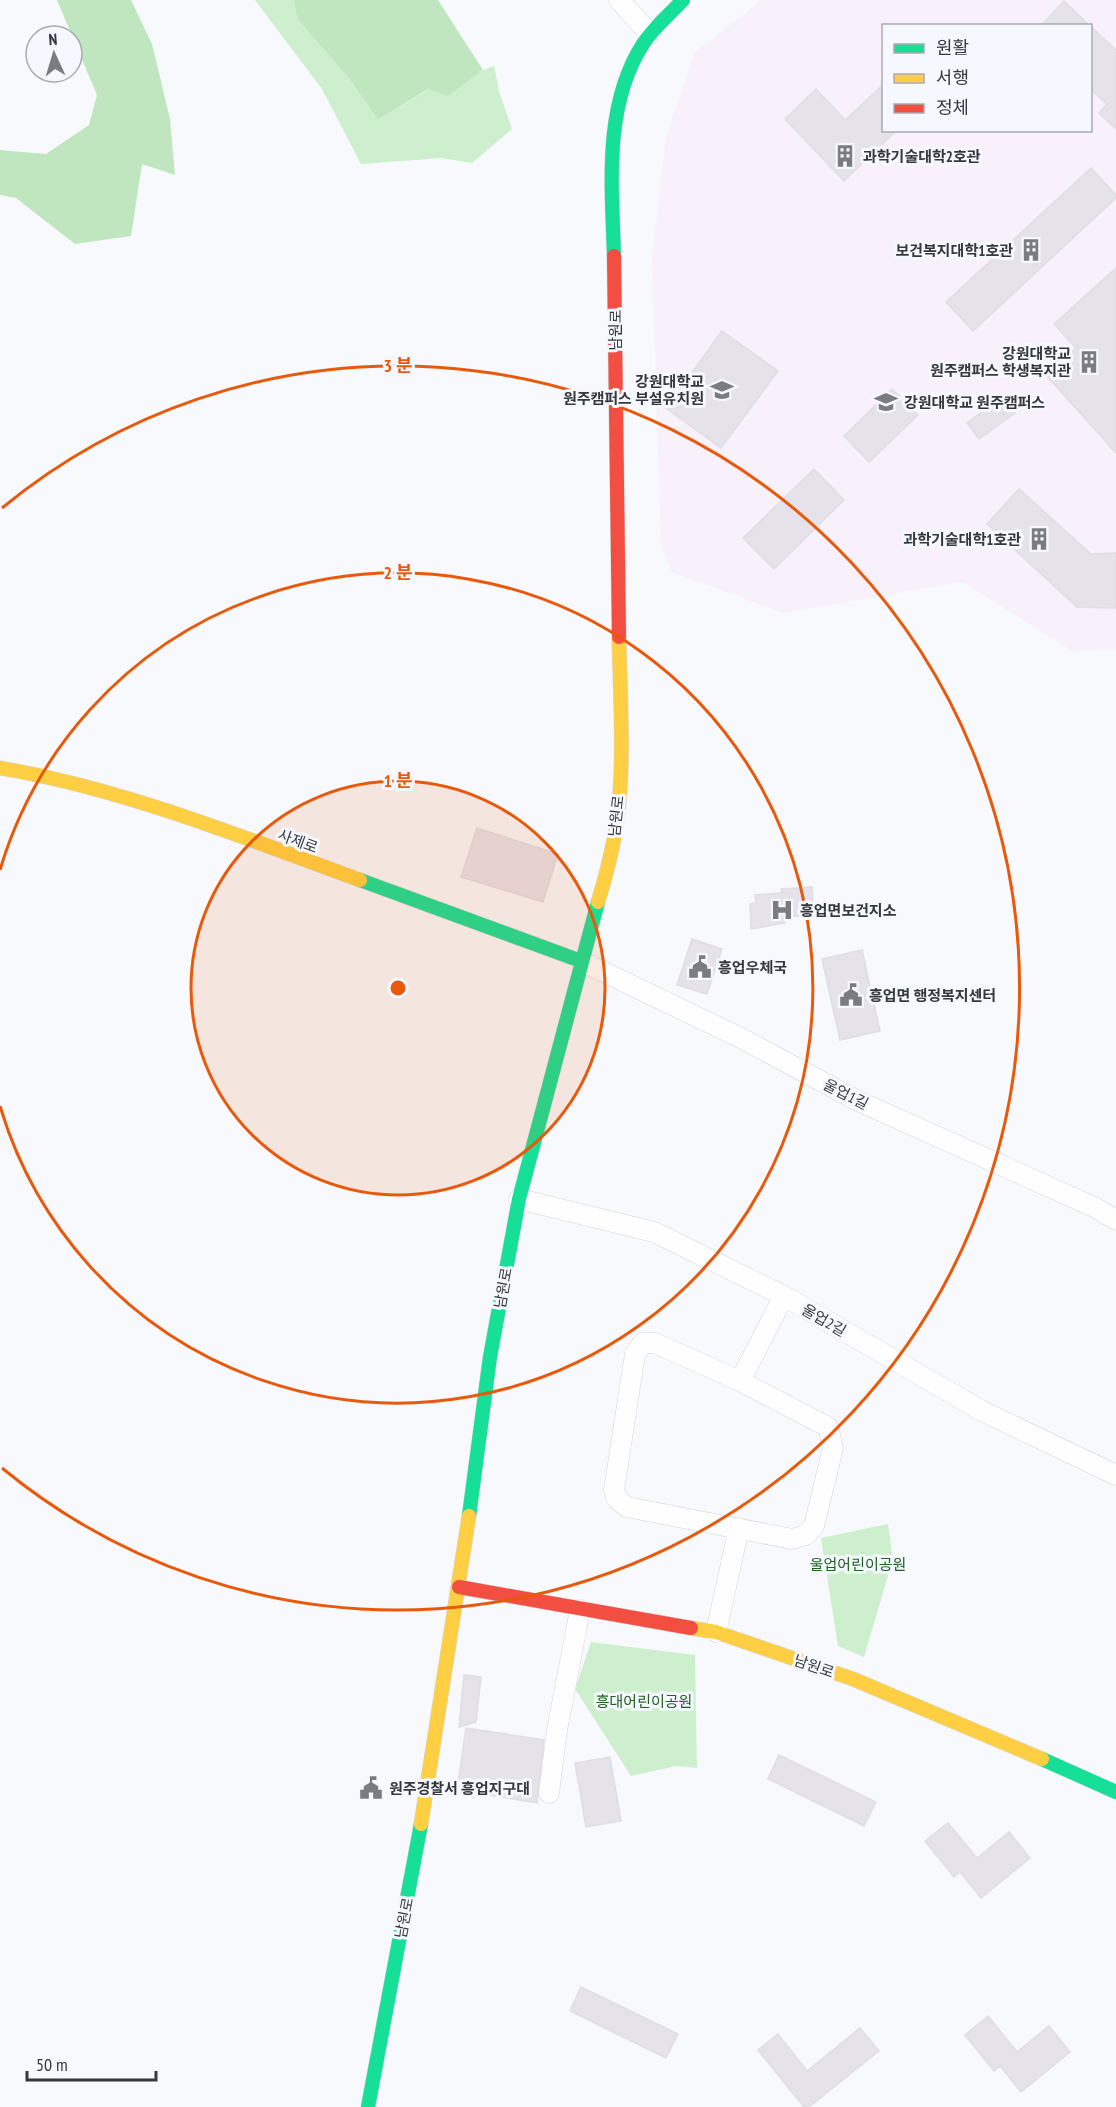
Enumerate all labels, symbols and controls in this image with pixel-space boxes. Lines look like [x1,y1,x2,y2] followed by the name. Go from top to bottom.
[24,24,84,84] north arrow
[882,24,1092,132] legend
[48,29,58,49] text: N
[936,36,969,59] text: 원활
[936,66,969,89] text: 서행
[936,96,969,119] text: 정체
[832,143,858,169] building icon: 과학기술대학2호관
[863,147,981,166] place label: 과학기술대학2호관
[1018,237,1044,263] building icon: 보건복지대학1호관
[895,241,1013,260] place label: 보건복지대학1호관
[606,309,625,351] street label: 남원로
[930,344,1071,380] place label: 강원대학교 원주캠퍼스 학생복지관
[1076,349,1102,375] building icon: 강원대학교 원주캠퍼스 학생복지관
[384,354,413,377] text: 3 분
[563,372,704,408] place label: 강원대학교 원주캠퍼스 부설유치원
[709,377,735,403] school or university icon: 강원대학교 원주캠퍼스 부설유치원
[873,389,899,415] school or university icon: 강원대학교 원주캠퍼스
[904,393,1045,412] place label: 강원대학교 원주캠퍼스
[1026,526,1052,552] building icon: 과학기술대학1호관
[903,530,1021,549] place label: 과학기술대학1호관
[384,561,413,584] text: 2 분
[384,769,413,792] text: 1 분
[604,794,628,838] street label: 남원로
[275,825,321,857] street label: 사제로
[769,897,795,923] hospital icon: 흥업면보건지소
[800,901,897,920] place label: 흥업면보건지소
[687,954,713,980] public building icon: 흥업우체국
[718,958,787,977] place label: 흥업우체국
[388,978,408,998] centre of rings
[838,982,864,1008] public building icon: 흥업면 행정복지센터
[869,986,996,1005] place label: 흥업면 행정복지센터
[820,1075,872,1113] street label: 울업1길
[490,1266,516,1310] street label: 남원로
[798,1300,850,1340] street label: 울업2길
[810,1555,906,1574] park label: 울업어린이공원
[791,1650,837,1682] street label: 남원로
[596,1692,692,1711] park label: 흥대어린이공원
[358,1775,384,1801] public building icon: 원주경찰서 흥업지구대
[389,1779,530,1798] place label: 원주경찰서 흥업지구대
[391,1896,417,1940] street label: 남원로
[27,2044,156,2082] scale bar
[36,2053,68,2076] text: 50 m

